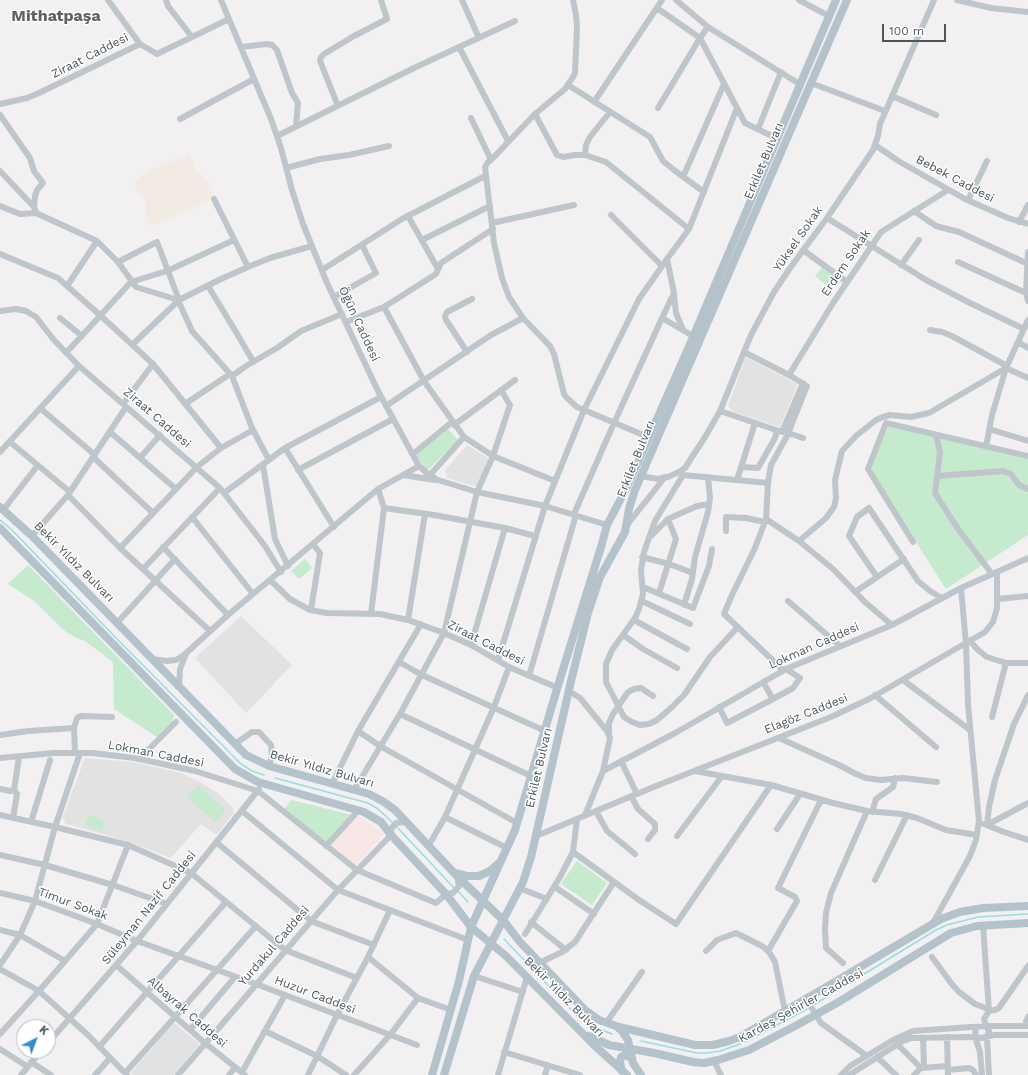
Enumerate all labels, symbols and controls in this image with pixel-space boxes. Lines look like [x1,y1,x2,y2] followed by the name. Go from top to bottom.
[11,6,101,26] district label: Mithatpaşa
[884,16,948,42] scale bar
[889,24,924,38] text: 100 m
[49,30,131,82] street label: Ziraat Caddesi
[741,121,787,201] street label: Erkilet Bulvarı
[913,152,997,206] street label: Bebek Caddesi
[770,204,826,274] street label: Yüksel Sokak
[818,227,874,299] street label: Erdem Sokak
[335,284,383,364] street label: Öğün Caddesi
[120,385,194,451] street label: Ziraat Caddesi
[614,418,658,500] street label: Erkilet Bulvarı
[31,519,117,605] street label: Bekir Yıldız Bulvarı
[445,617,527,669] street label: Ziraat Caddesi
[767,620,861,672] street label: Lokman Caddesi
[762,691,850,737] street label: Elagöz Caddesi
[523,727,555,809] street label: Erkilet Bulvarı
[107,738,205,770] street label: Lokman Caddesi
[268,747,376,791] street label: Bekir Yıldız Bulvarı
[99,848,199,968] street label: Süleyman Nazif Caddesi
[36,885,110,923] street label: Timur Sokak
[235,903,313,989] street label: Yurdakul Caddesi
[521,954,607,1040] street label: Bekir Yıldız Bulvarı
[736,966,866,1046] street label: Kardeş Şehirler Caddesi
[273,973,357,1017] street label: Huzur Caddesi
[144,974,230,1050] street label: Albayrak Caddesi
[16,1019,56,1059] north arrow
[37,1023,51,1038] text: K

